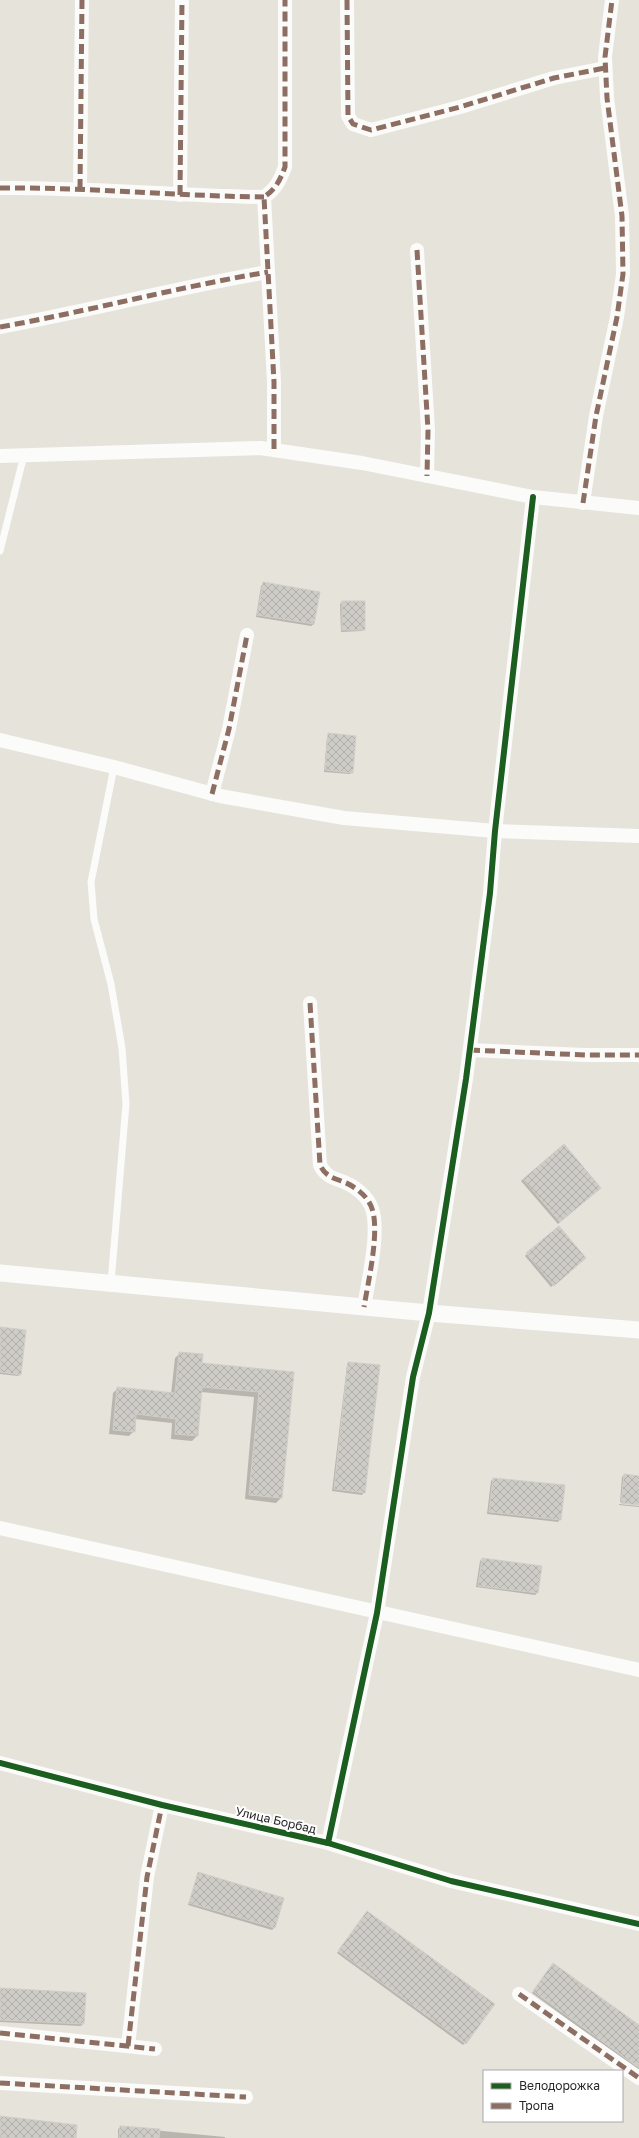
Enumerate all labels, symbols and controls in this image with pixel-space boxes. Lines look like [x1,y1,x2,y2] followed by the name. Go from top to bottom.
[234,1803,318,1837] street label: Улица Борбад
[483,2070,623,2122] legend
[519,2078,600,2093] text: Велодорожка
[519,2098,554,2113] text: Тропа

